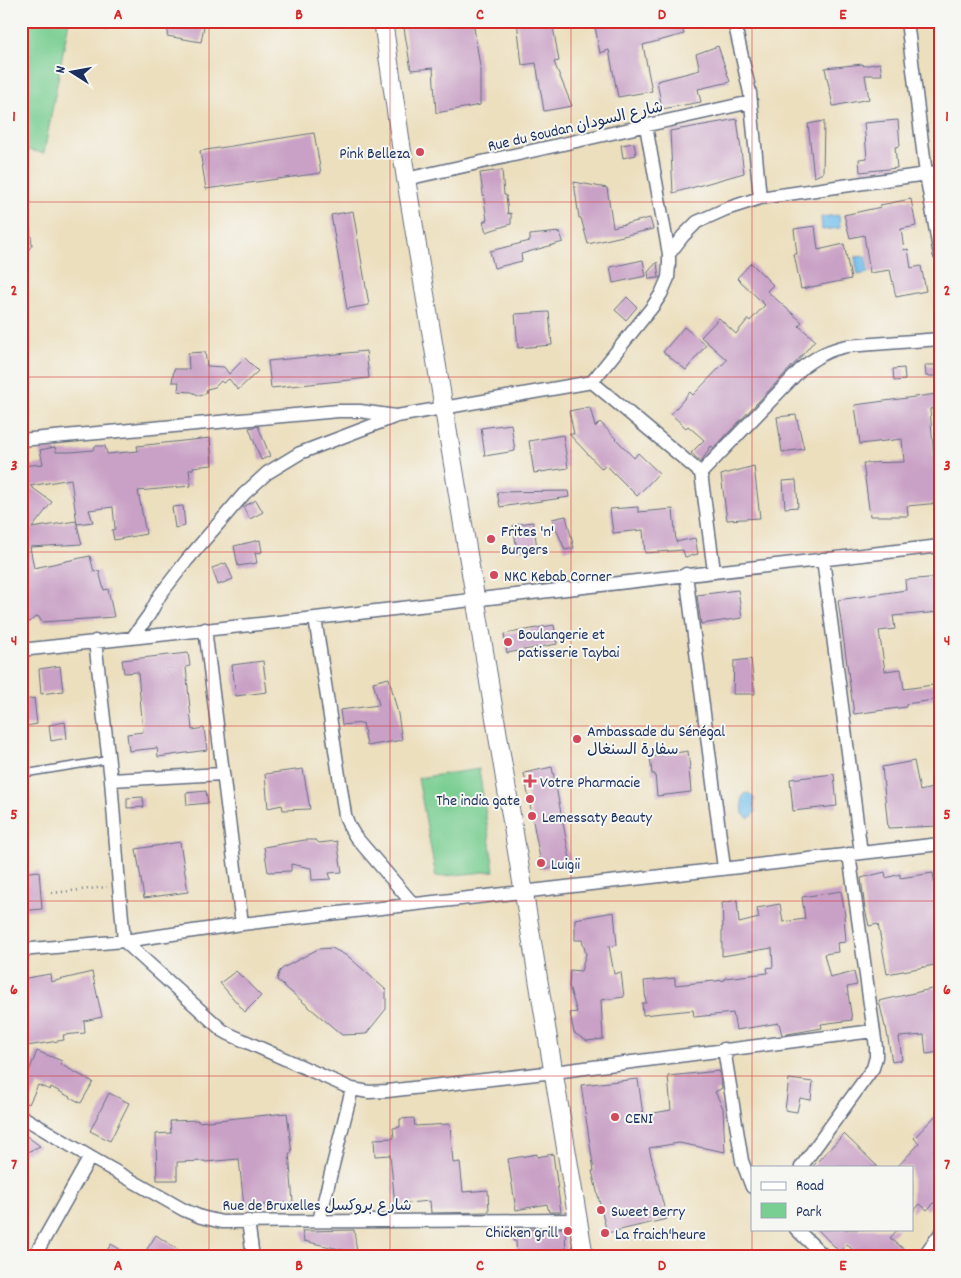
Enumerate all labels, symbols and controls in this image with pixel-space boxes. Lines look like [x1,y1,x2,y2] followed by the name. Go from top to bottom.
[114,4,123,27] text: A
[295,4,303,27] text: B
[476,4,484,27] text: C
[658,4,667,27] text: D
[839,4,847,27] text: E
[48,48,98,98] north arrow
[51,65,72,75] text: N
[486,96,666,159] street label: Rue du Soudan شارع السودان
[12,106,16,129] text: 1
[945,106,949,129] text: 1
[339,143,410,166] place label: Pink Belleza
[414,146,426,158] marker: Pink Belleza
[11,280,18,303] text: 2
[944,280,951,303] text: 2
[10,455,18,478] text: 3
[943,455,951,478] text: 3
[501,521,554,562] place label: Frites 'n' Burgers
[485,533,497,545] marker: Frites 'n' Burgers
[504,566,612,589] place label: NKC Kebab Corner
[488,569,500,581] marker: NKC Kebab Corner
[518,624,620,665] place label: Boulangerie et patisserie Taybai
[11,630,17,653] text: 4
[944,630,950,653] text: 4
[502,636,514,648] marker: Boulangerie et patisserie Taybai
[587,721,725,762] place label: Ambassade du Sénégal سفارة السنغال
[571,733,583,745] marker: Ambassade du Sénégal سفارة السنغال
[540,772,640,795] place label: Votre Pharmacie
[524,775,536,787] marker: Votre Pharmacie
[436,790,520,813] place label: The india gate
[524,793,536,805] marker: The india gate
[10,804,18,827] text: 5
[943,804,951,827] text: 5
[542,807,653,830] place label: Lemessaty Beauty
[526,810,538,822] marker: Lemessaty Beauty
[551,854,580,877] place label: Luigii
[535,857,547,869] marker: Luigii
[10,979,18,1002] text: 6
[943,979,951,1002] text: 6
[625,1108,653,1131] place label: CENI
[609,1111,621,1123] marker: CENI
[11,1154,17,1177] text: 7
[944,1154,950,1177] text: 7
[751,1166,914,1230] legend
[796,1176,824,1198] text: Road
[222,1195,412,1218] street label: Rue de Bruxelles شارع بروكسل
[611,1201,686,1224] place label: Sweet Berry
[796,1202,822,1224] text: Park
[595,1204,607,1216] marker: Sweet Berry
[485,1222,558,1245] place label: Chicken grill
[615,1224,706,1247] place label: La fraich'heure
[562,1225,574,1237] marker: Chicken grill
[599,1227,611,1239] marker: La fraich'heure
[114,1255,123,1278] text: A
[295,1255,303,1278] text: B
[476,1255,484,1278] text: C
[658,1255,667,1278] text: D
[839,1255,847,1278] text: E

